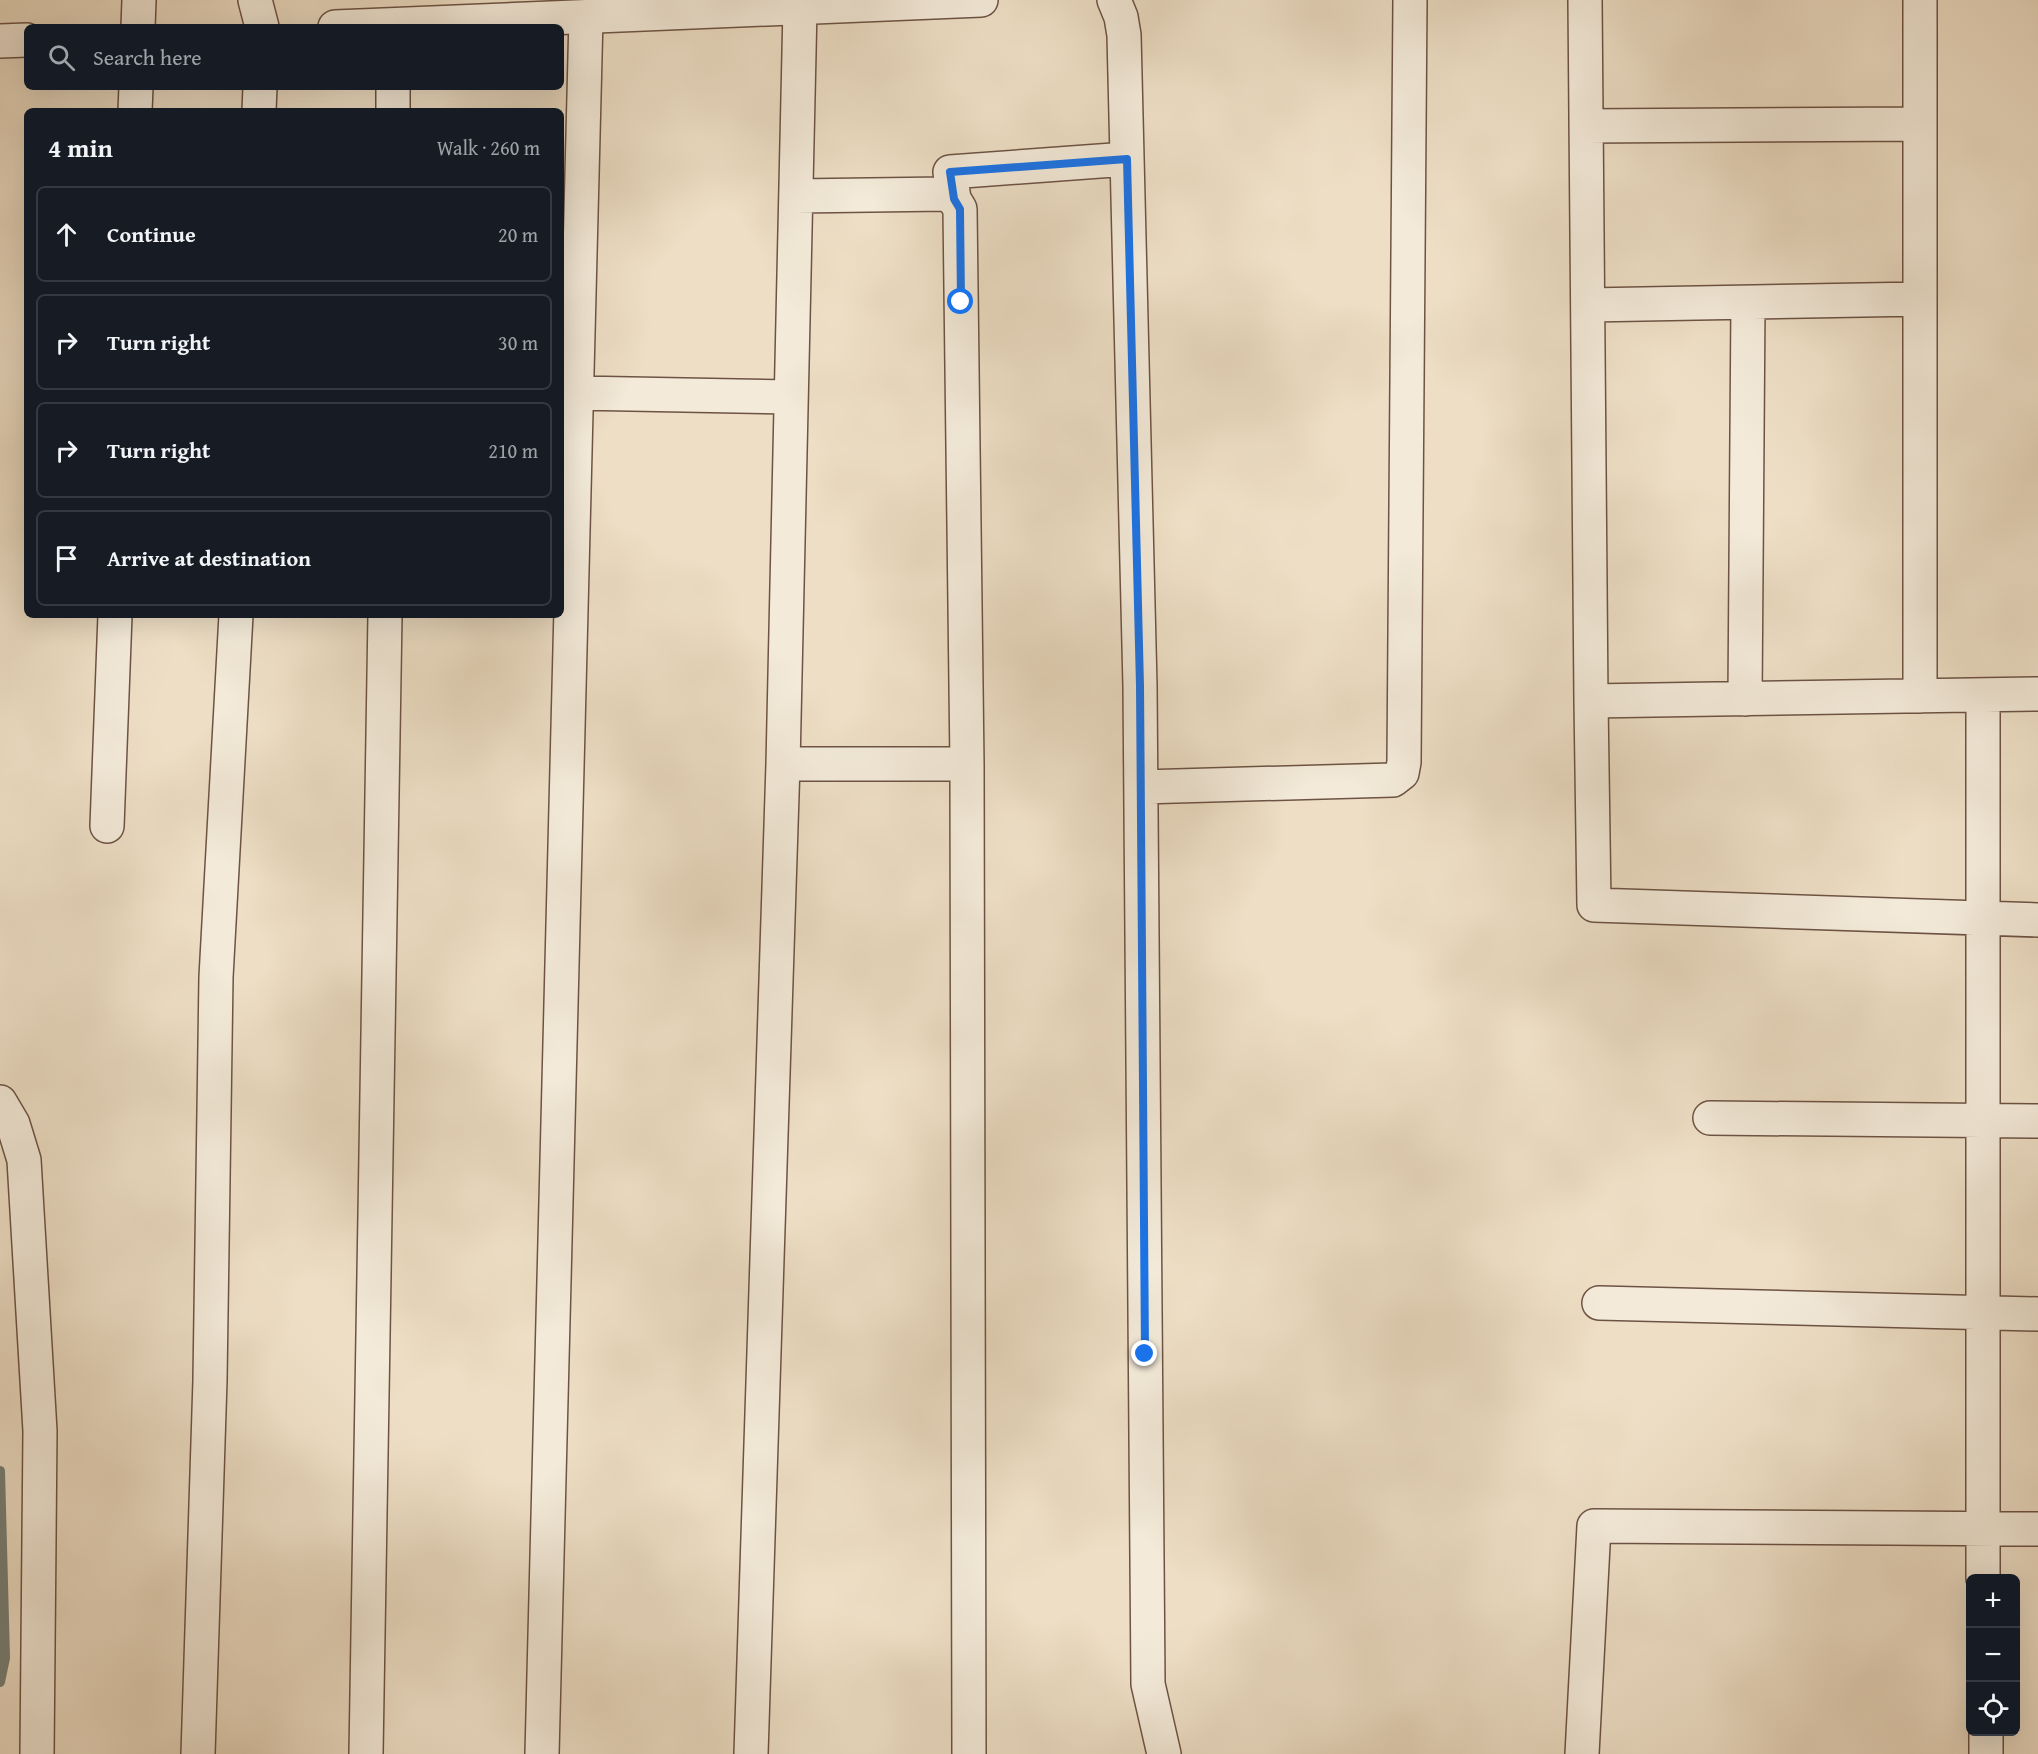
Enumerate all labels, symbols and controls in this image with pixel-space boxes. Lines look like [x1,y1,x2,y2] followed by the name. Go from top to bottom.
[24,24,564,90] search box
[45,41,78,74] icon: search
[93,41,202,73] text: Search here
[48,128,113,167] text: 4 min
[437,133,540,162] text: Walk · 260 m
[50,218,83,251] icon: ahead
[107,218,196,250] text: Continue
[498,220,538,249] text: 20 m
[947,288,973,314] route start
[50,326,83,359] icon: right
[107,326,210,358] text: Turn right
[498,328,538,357] text: 30 m
[50,434,83,467] icon: right
[107,434,210,466] text: Turn right
[488,436,538,465] text: 210 m
[50,542,83,575] icon: arrive
[107,542,311,574] text: Arrive at destination
[1131,1340,1157,1366] route end
[1966,1574,2020,1736] map controls
[1966,1574,2020,1628] button: +
[1966,1628,2020,1682] button: −
[1966,1682,2020,1736] button: locate

